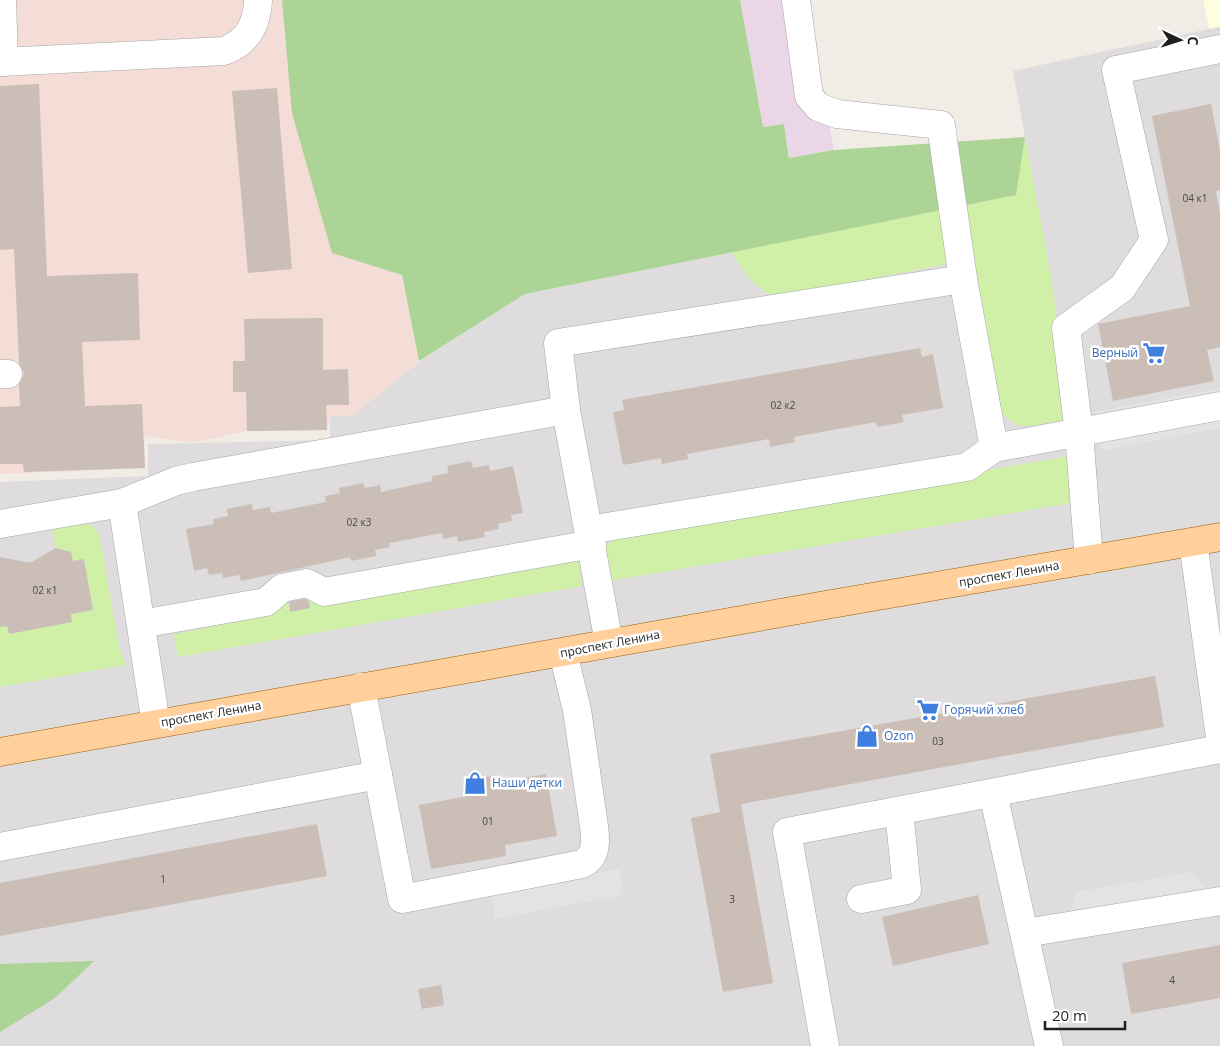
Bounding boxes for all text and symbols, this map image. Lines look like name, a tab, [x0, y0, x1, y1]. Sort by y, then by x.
north arrow	[1155, 15, 1205, 65]
text: С	[1184, 36, 1203, 46]
house number: 04 к1	[1183, 191, 1207, 205]
supermarket icon: Верный	[1141, 340, 1167, 366]
place label: Верный	[1092, 344, 1138, 361]
house number: 02 к2	[771, 398, 796, 412]
house number: 02 к3	[347, 515, 372, 529]
street label: проспект Ленина	[957, 556, 1060, 591]
house number: 02 к1	[33, 583, 57, 597]
street label: проспект Ленина	[558, 625, 661, 662]
street label: проспект Ленина	[159, 696, 262, 731]
supermarket icon: Горячий хлеб	[915, 697, 941, 723]
place label: Горячий хлеб	[944, 701, 1024, 718]
shop icon: Ozon	[854, 723, 880, 749]
place label: Ozon	[884, 727, 914, 744]
house number: 03	[932, 734, 944, 748]
shop icon: Наши детки	[462, 770, 488, 796]
place label: Наши детки	[492, 774, 562, 791]
house number: 01	[482, 814, 494, 828]
house number: 1	[160, 872, 166, 886]
house number: 3	[729, 892, 735, 906]
house number: 4	[1169, 973, 1175, 987]
scale bar	[1045, 998, 1125, 1030]
text: 20 m	[1052, 1005, 1087, 1025]

